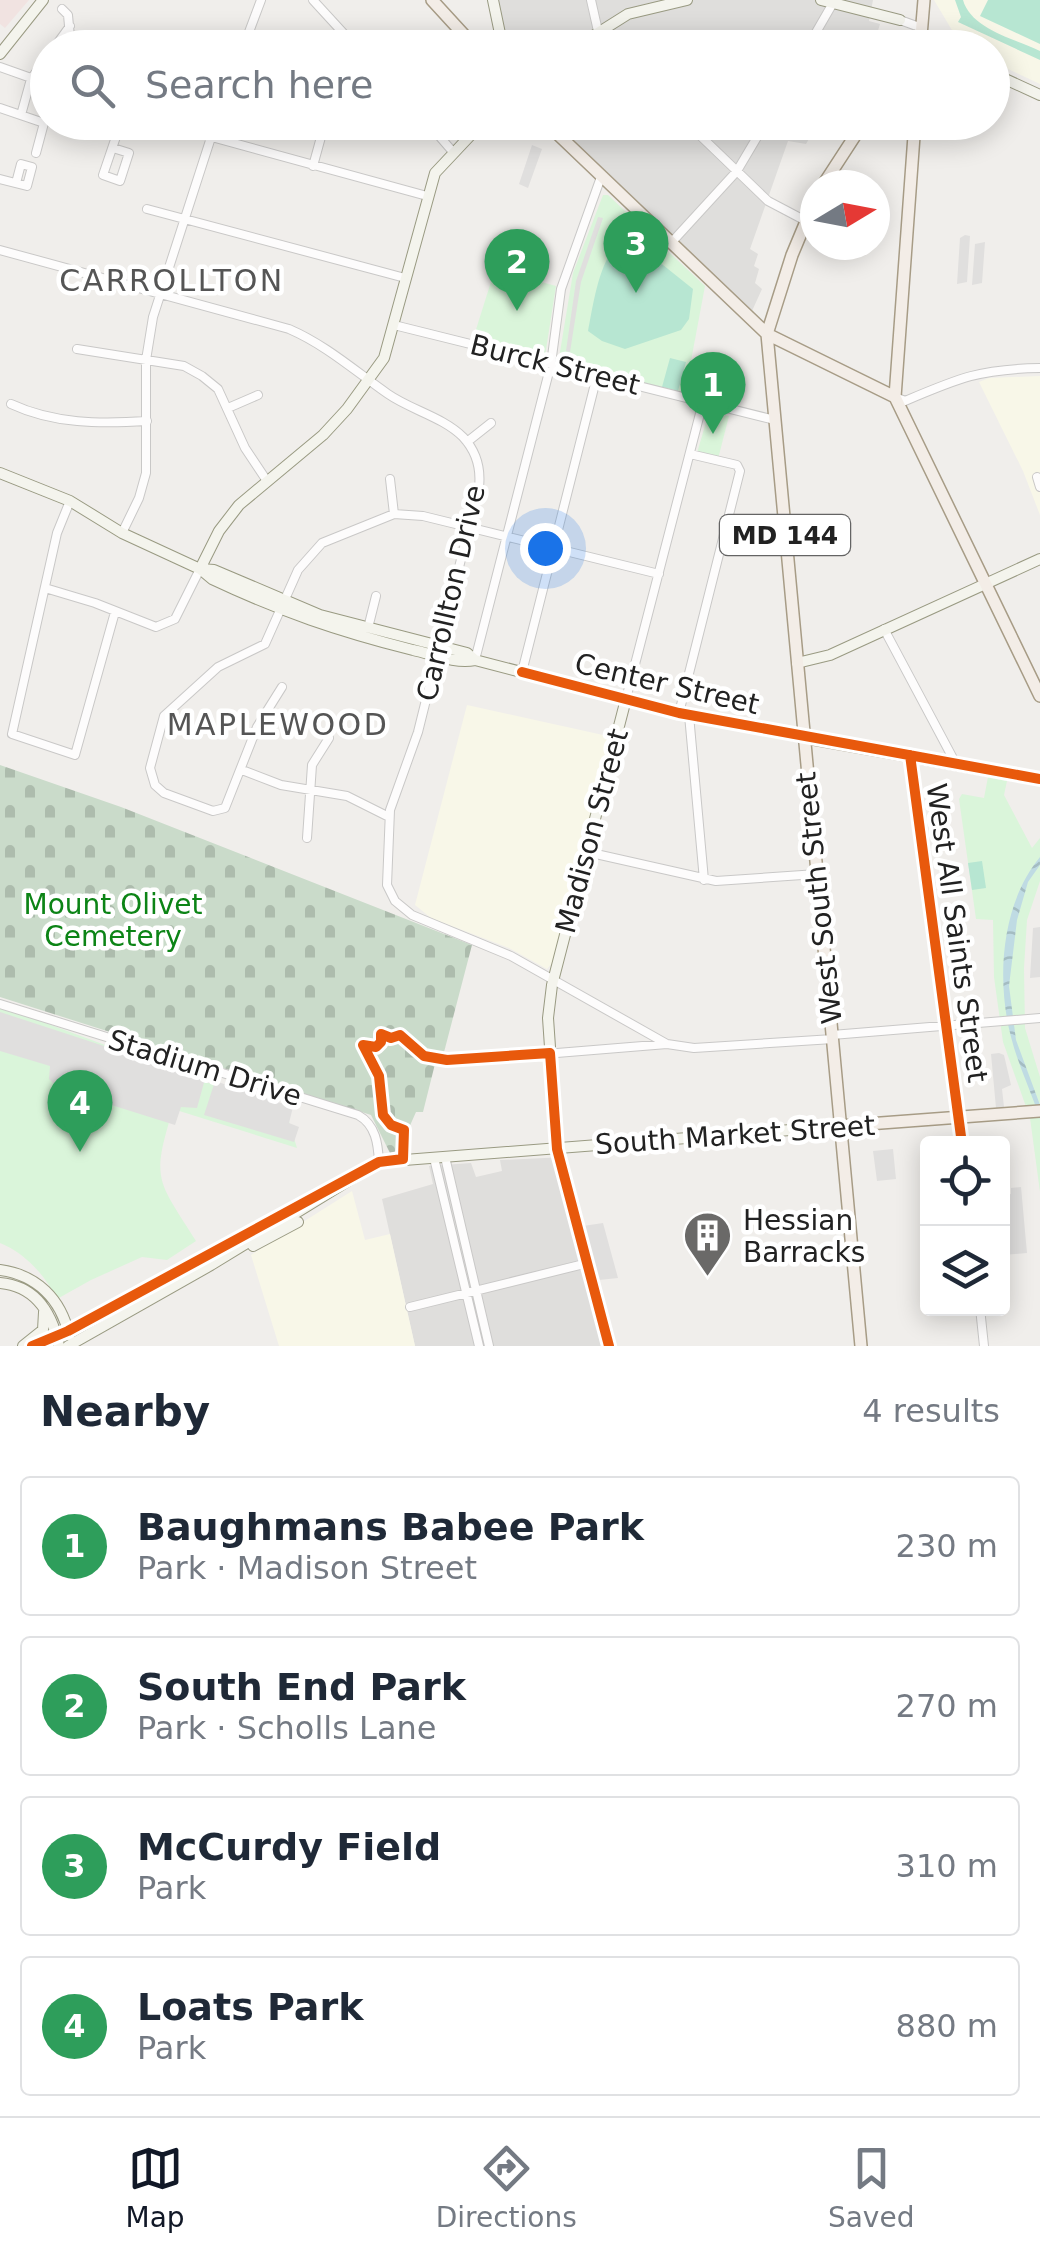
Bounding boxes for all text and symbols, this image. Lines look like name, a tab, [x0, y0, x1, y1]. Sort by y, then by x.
search box	[30, 30, 1010, 140]
icon: search	[65, 58, 120, 113]
text: Search here	[145, 63, 373, 107]
north arrow	[800, 170, 890, 260]
pin: 3	[604, 210, 668, 293]
pin: 2	[484, 228, 550, 311]
district label: CARROLLTON	[59, 263, 285, 298]
street label: Burck Street	[467, 328, 643, 402]
pin: 1	[680, 352, 746, 434]
street label: Carrollton Drive	[410, 482, 492, 704]
road number: MD 144	[720, 515, 850, 555]
your location	[520, 523, 571, 574]
street label: Center Street	[572, 647, 762, 721]
district label: MAPLEWOOD	[167, 707, 389, 742]
street label: Madison Street	[549, 725, 635, 937]
street label: West South Street	[789, 770, 849, 1026]
street label: West All Saints Street	[920, 781, 994, 1085]
park label: Mount Olivet Cemetery	[23, 888, 203, 953]
street label: Stadium Drive	[105, 1023, 305, 1113]
pin: 4	[48, 1070, 112, 1152]
street label: South Market Street	[594, 1109, 876, 1161]
map controls	[920, 1136, 1010, 1316]
button: locate	[920, 1136, 1010, 1226]
place label: Hessian Barracks	[743, 1204, 865, 1269]
building icon: Hessian Barracks	[682, 1210, 734, 1278]
button: layers	[920, 1226, 1010, 1316]
text: Nearby	[40, 1387, 210, 1436]
text: 4 results	[862, 1392, 1000, 1430]
text: Baughmans Babee Park	[137, 1505, 644, 1549]
text: 1	[63, 1527, 86, 1565]
text: 230 m	[896, 1527, 998, 1565]
text: Park · Madison Street	[137, 1549, 477, 1587]
text: South End Park	[137, 1665, 466, 1709]
text: 2	[63, 1687, 86, 1725]
text: 270 m	[896, 1687, 998, 1725]
text: Park · Scholls Lane	[137, 1709, 436, 1747]
text: McCurdy Field	[137, 1825, 441, 1869]
text: 3	[63, 1847, 86, 1885]
text: 310 m	[896, 1847, 998, 1885]
text: Park	[137, 1869, 206, 1907]
text: Loats Park	[137, 1985, 363, 2029]
text: 4	[63, 2007, 86, 2045]
text: 880 m	[896, 2007, 998, 2045]
text: Park	[137, 2029, 206, 2067]
tab: Map	[126, 2141, 185, 2234]
tab: Directions	[436, 2141, 577, 2234]
tab: Saved	[828, 2141, 914, 2234]

